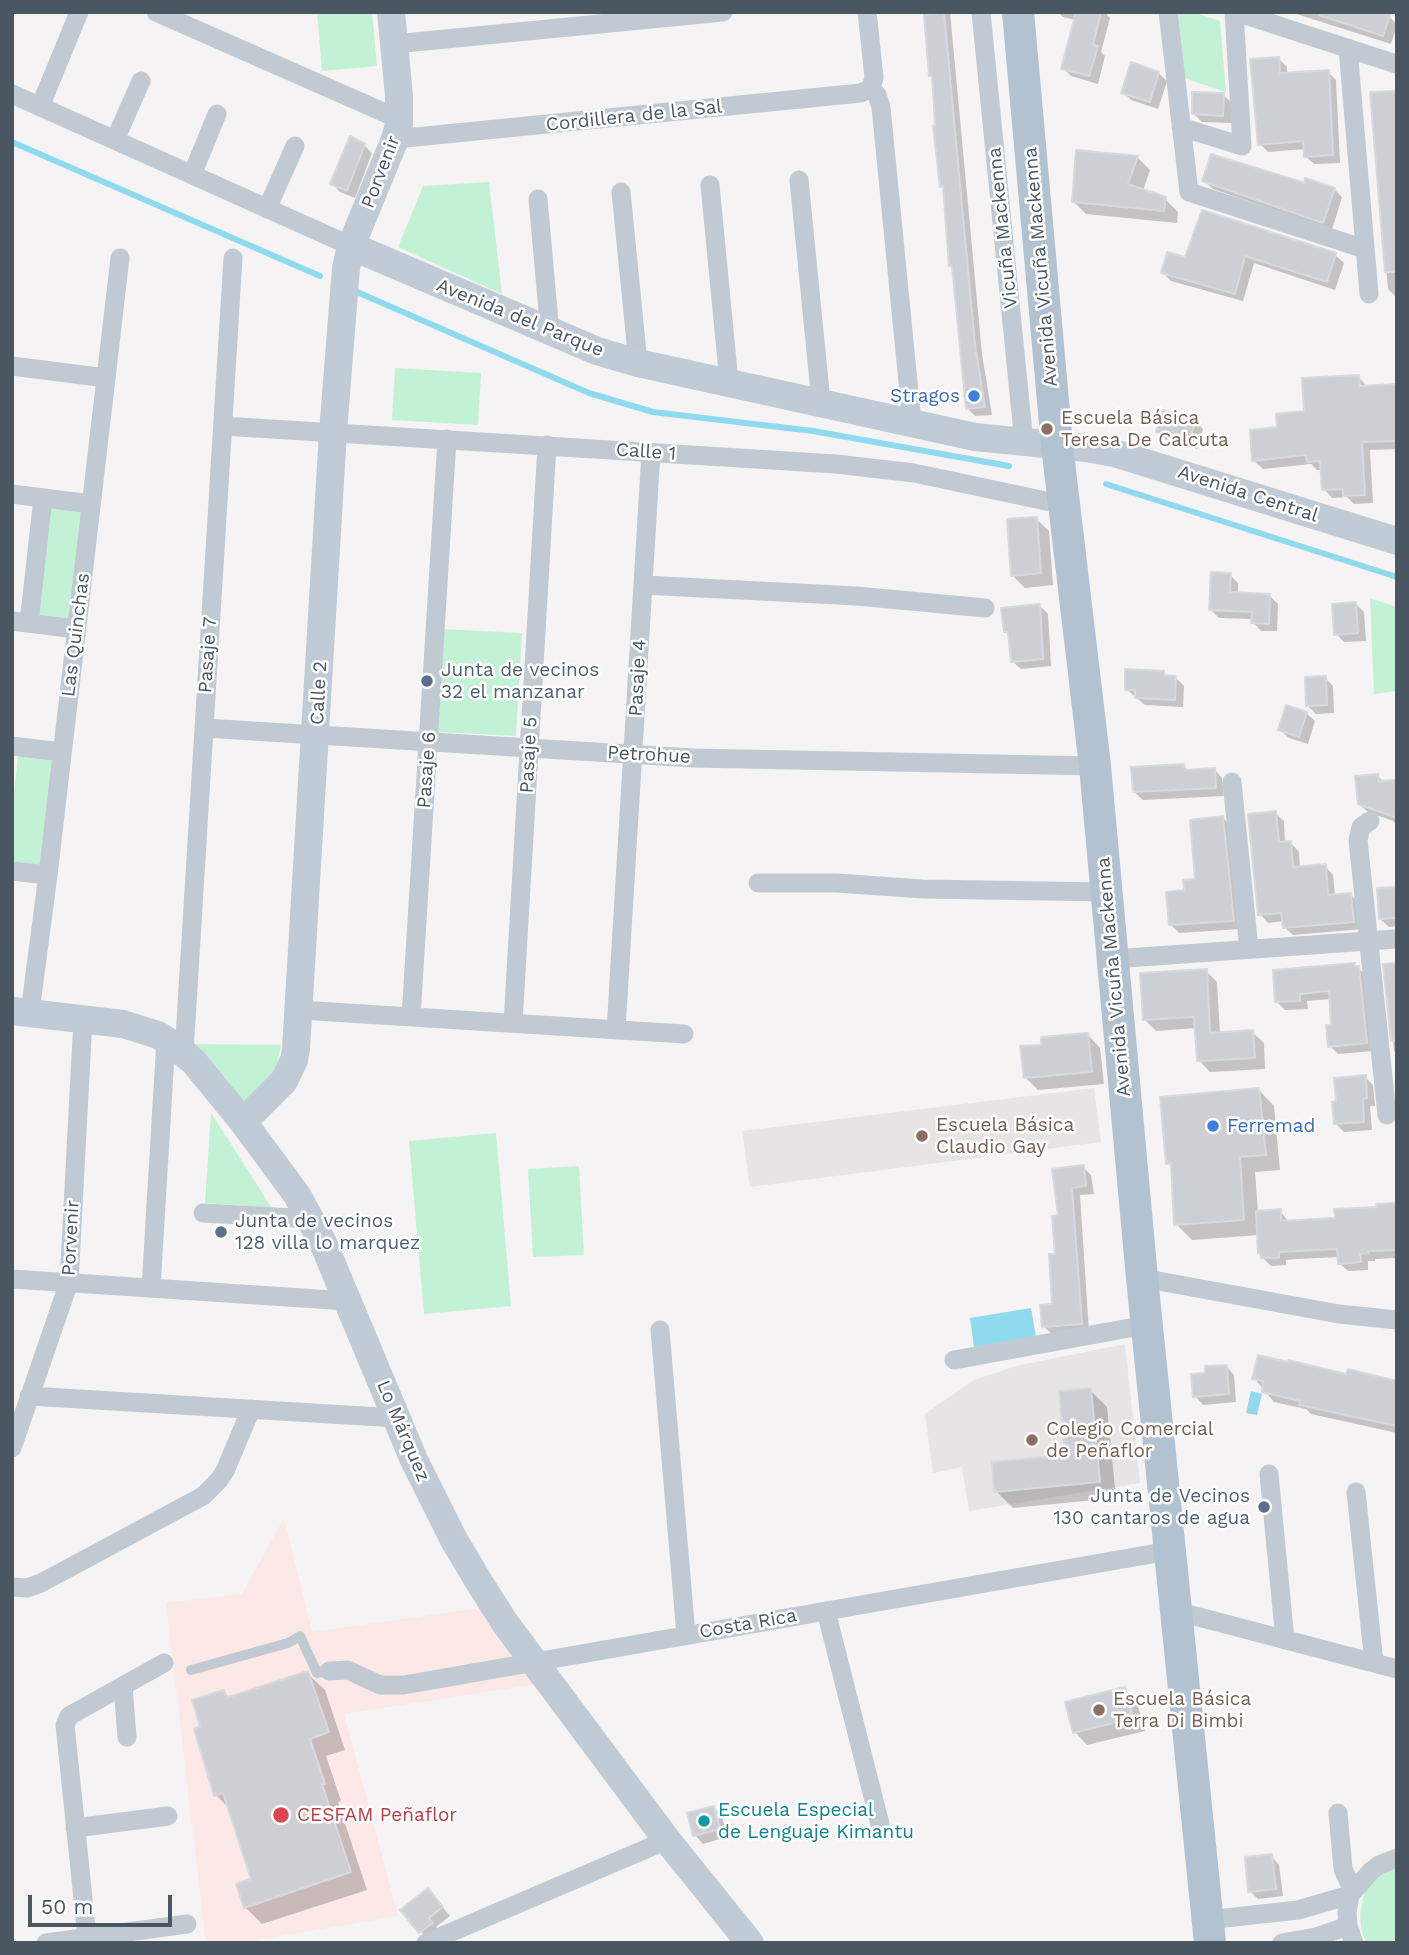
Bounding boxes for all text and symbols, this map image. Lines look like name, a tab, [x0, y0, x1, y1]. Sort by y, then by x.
street label: Cordillera de la Sal	[545, 95, 723, 137]
street label: Porvenir	[357, 132, 405, 212]
street label: Vicuña Mackenna	[983, 146, 1023, 310]
street label: Avenida Vicuña Mackenna	[1019, 146, 1063, 388]
street label: Avenida del Parque	[433, 274, 607, 362]
place label: Stragos	[890, 385, 960, 407]
marker: Stragos	[966, 388, 982, 404]
place label: Escuela Básica Teresa De Calcuta	[1061, 407, 1229, 451]
marker: Escuela Básica Teresa De Calcuta	[1039, 421, 1055, 437]
street label: Calle 1	[615, 439, 677, 465]
street label: Avenida Central	[1175, 461, 1321, 527]
street label: Las Quinchas	[57, 572, 95, 698]
street label: Pasaje 7	[194, 616, 222, 694]
street label: Pasaje 4	[625, 639, 651, 717]
place label: Junta de vecinos 32 el manzanar	[441, 659, 599, 703]
street label: Calle 2	[306, 660, 332, 726]
marker: Junta de vecinos 32 el manzanar	[419, 673, 435, 689]
street label: Pasaje 5	[516, 716, 542, 794]
street label: Pasaje 6	[413, 731, 441, 809]
street label: Petrohue	[607, 741, 691, 769]
street label: Avenida Vicuña Mackenna	[1092, 856, 1136, 1098]
place label: Escuela Básica Claudio Gay	[936, 1114, 1074, 1158]
place label: Ferremad	[1227, 1115, 1315, 1137]
marker: Ferremad	[1205, 1118, 1221, 1134]
marker: Escuela Básica Claudio Gay	[914, 1128, 930, 1144]
street label: Porvenir	[58, 1199, 84, 1277]
place label: Junta de vecinos 128 villa lo marquez	[235, 1210, 420, 1254]
marker: Junta de vecinos 128 villa lo marquez	[213, 1224, 229, 1240]
street label: Lo Márquez	[371, 1377, 435, 1485]
place label: Colegio Comercial de Peñaflor	[1046, 1418, 1213, 1462]
marker: Colegio Comercial de Peñaflor	[1024, 1432, 1040, 1448]
place label: Junta de Vecinos 130 cantaros de agua	[1053, 1485, 1250, 1529]
marker: Junta de Vecinos 130 cantaros de agua	[1256, 1499, 1272, 1515]
street label: Costa Rica	[697, 1604, 799, 1644]
place label: Escuela Básica Terra Di Bimbi	[1113, 1688, 1251, 1732]
marker: Escuela Básica Terra Di Bimbi	[1091, 1702, 1107, 1718]
place label: Escuela Especial de Lenguaje Kimantu	[718, 1799, 914, 1843]
place label: CESFAM Peñaflor	[297, 1804, 457, 1826]
marker: CESFAM Peñaflor	[271, 1805, 291, 1825]
marker: Escuela Especial de Lenguaje Kimantu	[696, 1813, 712, 1829]
scale bar	[32, 1882, 175, 1926]
text: 50 m	[41, 1894, 93, 1919]

